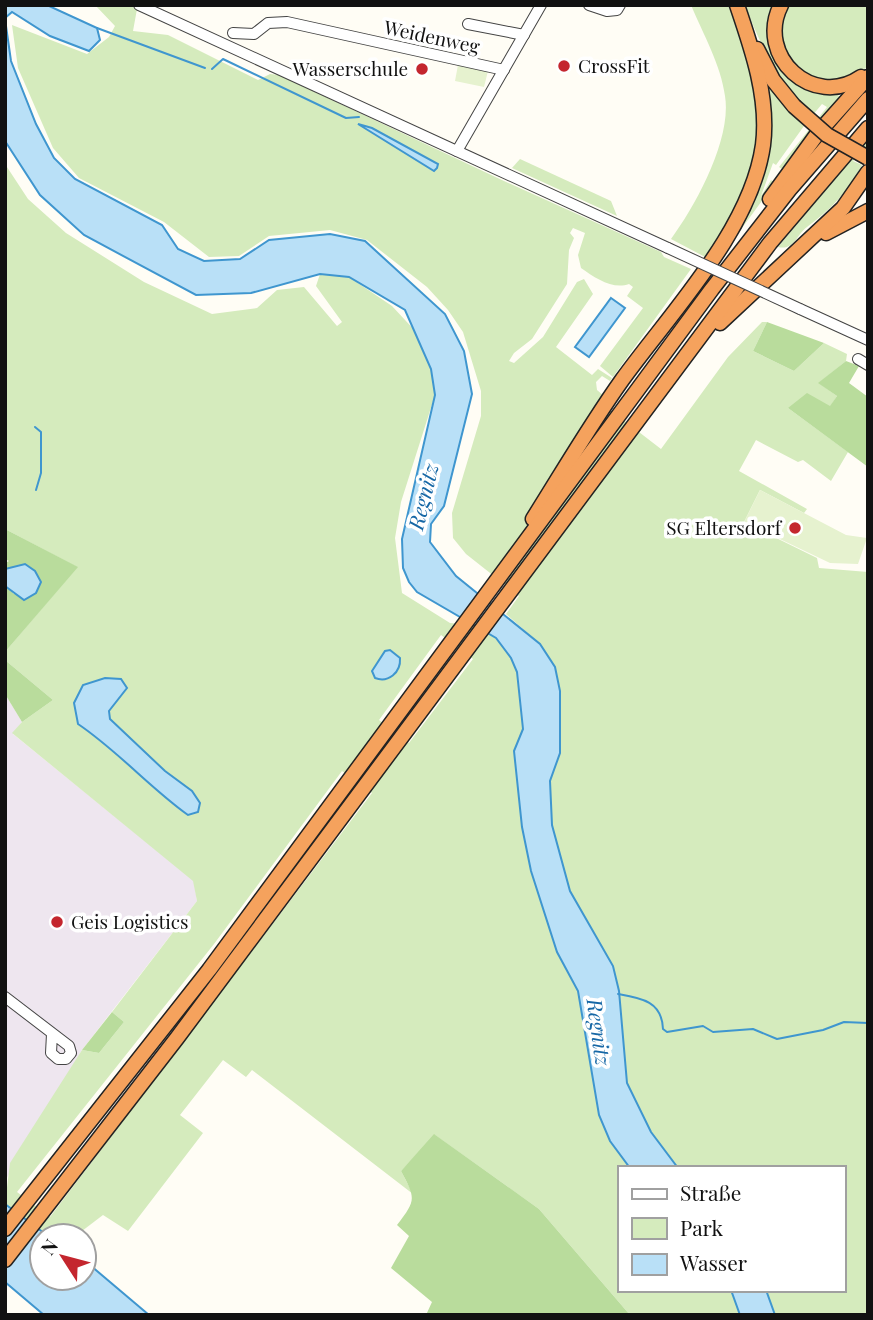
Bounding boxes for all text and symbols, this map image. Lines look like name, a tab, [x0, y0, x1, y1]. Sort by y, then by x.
street label: Weidenweg	[381, 13, 482, 59]
place label: CrossFit	[578, 52, 650, 78]
place label: Wasserschule	[291, 55, 408, 81]
marker: CrossFit	[556, 58, 572, 74]
marker: Wasserschule	[414, 61, 430, 77]
water label: Regnitz	[400, 460, 444, 534]
place label: SG Eltersdorf	[666, 514, 783, 540]
marker: SG Eltersdorf	[787, 520, 803, 536]
place label: Geis Logistics	[71, 908, 188, 934]
marker: Geis Logistics	[49, 914, 65, 930]
water label: Regnitz	[581, 995, 619, 1068]
legend	[618, 1166, 845, 1292]
text: Straße	[680, 1178, 741, 1206]
text: Park	[680, 1213, 724, 1241]
north arrow	[28, 1222, 98, 1292]
text: N	[34, 1233, 63, 1260]
text: Wasser	[679, 1248, 748, 1276]

